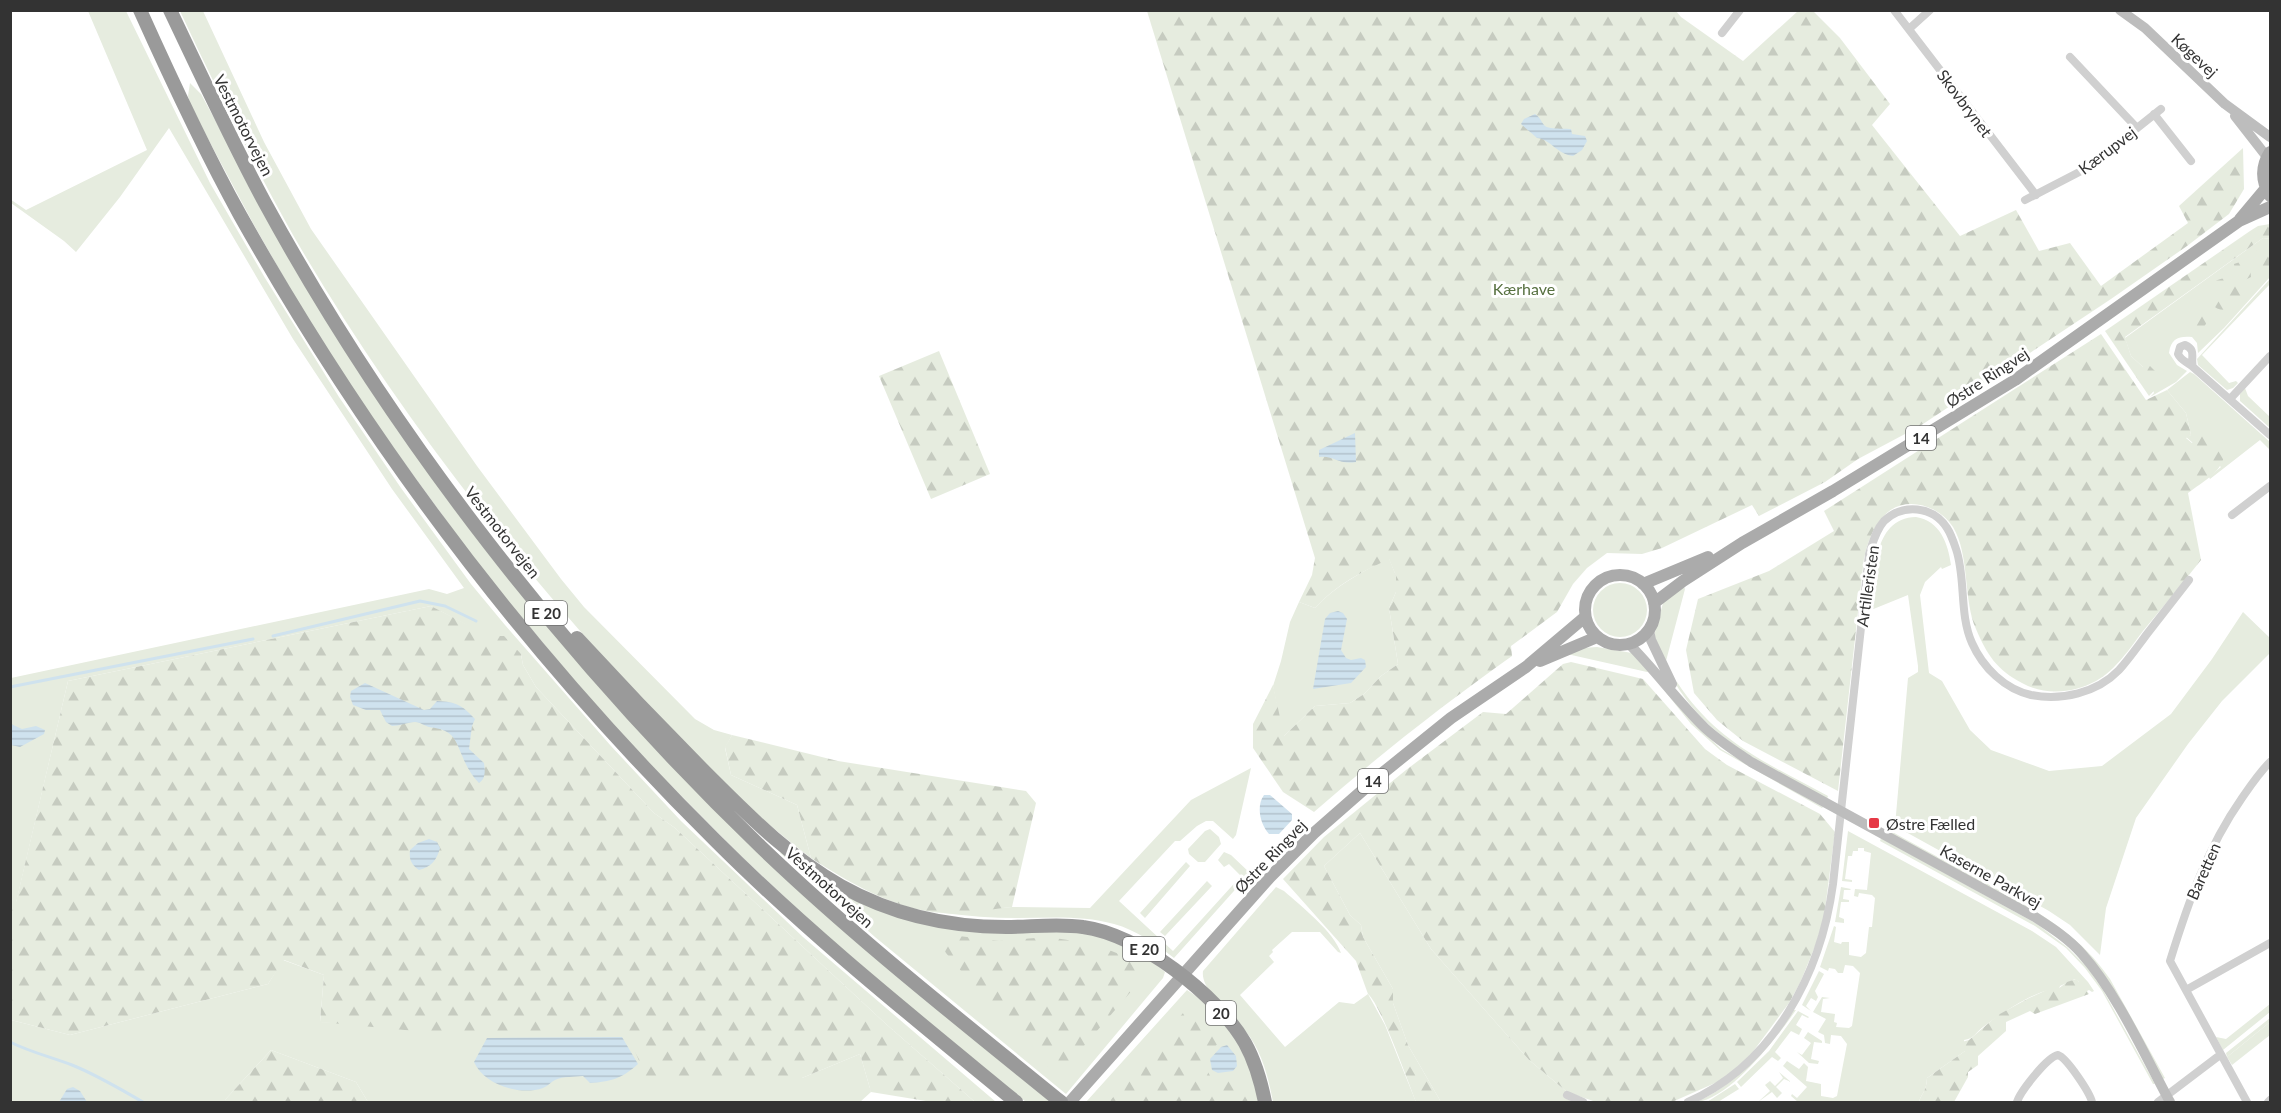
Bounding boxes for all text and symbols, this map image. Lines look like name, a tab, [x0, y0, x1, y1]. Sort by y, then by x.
street label: Køgevej	[2168, 29, 2222, 81]
street label: Skovbrynet	[1934, 66, 1997, 141]
street label: Vestmotorvejen	[210, 71, 278, 179]
street label: Kærupvej	[2074, 122, 2140, 178]
park label: Kærhave	[1493, 279, 1555, 298]
street label: Østre Ringvej	[1942, 343, 2032, 411]
road number: 14	[1906, 426, 1936, 450]
street label: Vestmotorvejen	[461, 482, 545, 582]
street label: Artilleristen	[1852, 544, 1882, 628]
road number: E 20	[525, 601, 567, 625]
road number: 14	[1358, 769, 1388, 793]
place label: Østre Fælled	[1886, 814, 1975, 833]
street label: Østre Ringvej	[1230, 815, 1310, 897]
marker: Østre Fælled	[1867, 816, 1881, 830]
street label: Kaserne Parkvej	[1937, 840, 2045, 912]
street label: Baretten	[2182, 840, 2224, 902]
street label: Vestmotorvejen	[782, 843, 878, 931]
road number: E 20	[1123, 937, 1165, 961]
road number: 20	[1206, 1001, 1236, 1025]

